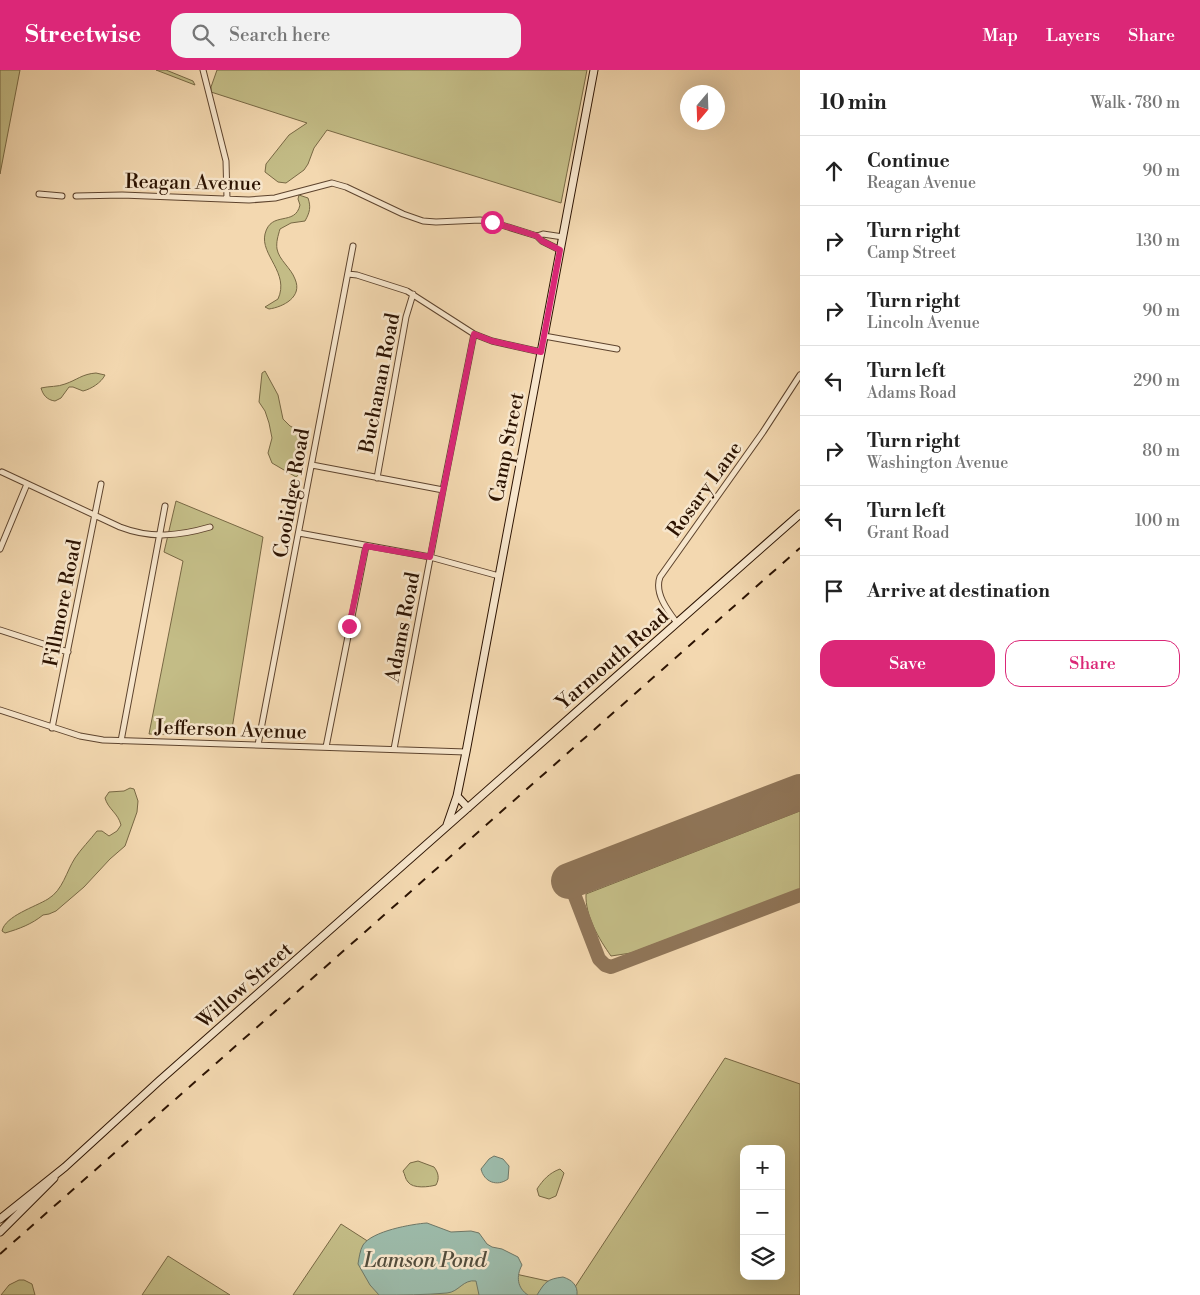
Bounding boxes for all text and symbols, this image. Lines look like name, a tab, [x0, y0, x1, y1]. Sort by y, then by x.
search box	[171, 13, 521, 58]
text: Streetwise	[25, 20, 141, 50]
icon: search	[189, 21, 217, 49]
text: Search here	[229, 23, 330, 47]
text: Map	[983, 24, 1018, 47]
text: Layers	[1046, 24, 1100, 47]
text: Share	[1128, 24, 1175, 47]
north arrow	[680, 85, 725, 130]
text: 10 min	[820, 90, 887, 116]
text: Walk · 780 m	[1091, 93, 1180, 113]
text: Continue	[867, 149, 950, 173]
icon: ahead	[820, 157, 848, 185]
text: 90 m	[1142, 161, 1180, 181]
street label: Reagan Avenue	[125, 170, 261, 197]
text: Reagan Avenue	[867, 173, 976, 193]
route start	[481, 211, 504, 234]
text: Turn right	[867, 219, 960, 243]
icon: right	[820, 227, 848, 255]
text: 130 m	[1136, 231, 1180, 251]
text: Camp Street	[867, 243, 956, 263]
text: Turn right	[867, 289, 960, 313]
icon: right	[820, 297, 848, 325]
text: 90 m	[1142, 301, 1180, 321]
street label: Buchanan Road	[354, 311, 406, 456]
text: Lincoln Avenue	[867, 313, 980, 333]
text: Turn left	[867, 359, 946, 383]
icon: left	[820, 367, 848, 395]
text: 290 m	[1133, 371, 1180, 391]
text: Adams Road	[867, 383, 956, 403]
street label: Camp Street	[485, 390, 530, 504]
street label: Coolidge Road	[269, 426, 316, 560]
text: Turn right	[867, 429, 960, 453]
street label: Rosary Lane	[662, 437, 748, 543]
icon: right	[820, 437, 848, 465]
text: 80 m	[1142, 441, 1180, 461]
text: Washington Avenue	[867, 453, 1008, 473]
text: Turn left	[867, 499, 946, 523]
icon: left	[820, 507, 848, 535]
text: 100 m	[1135, 511, 1180, 531]
text: Grant Road	[867, 523, 949, 543]
street label: Fillmore Road	[39, 537, 88, 669]
street label: Adams Road	[380, 569, 427, 685]
icon: arrive	[820, 577, 848, 605]
text: Arrive at destination	[867, 579, 1050, 603]
street label: Yarmouth Road	[551, 604, 675, 717]
route end	[338, 615, 361, 638]
button: Save	[820, 640, 995, 687]
button: Share	[1005, 640, 1180, 687]
street label: Jefferson Avenue	[154, 715, 307, 746]
street label: Willow Street	[191, 938, 298, 1035]
map controls	[740, 1145, 785, 1280]
button: +	[740, 1145, 785, 1190]
button: −	[740, 1190, 785, 1235]
button: layers	[740, 1235, 785, 1280]
water label: Lamson Pond	[363, 1248, 488, 1274]

